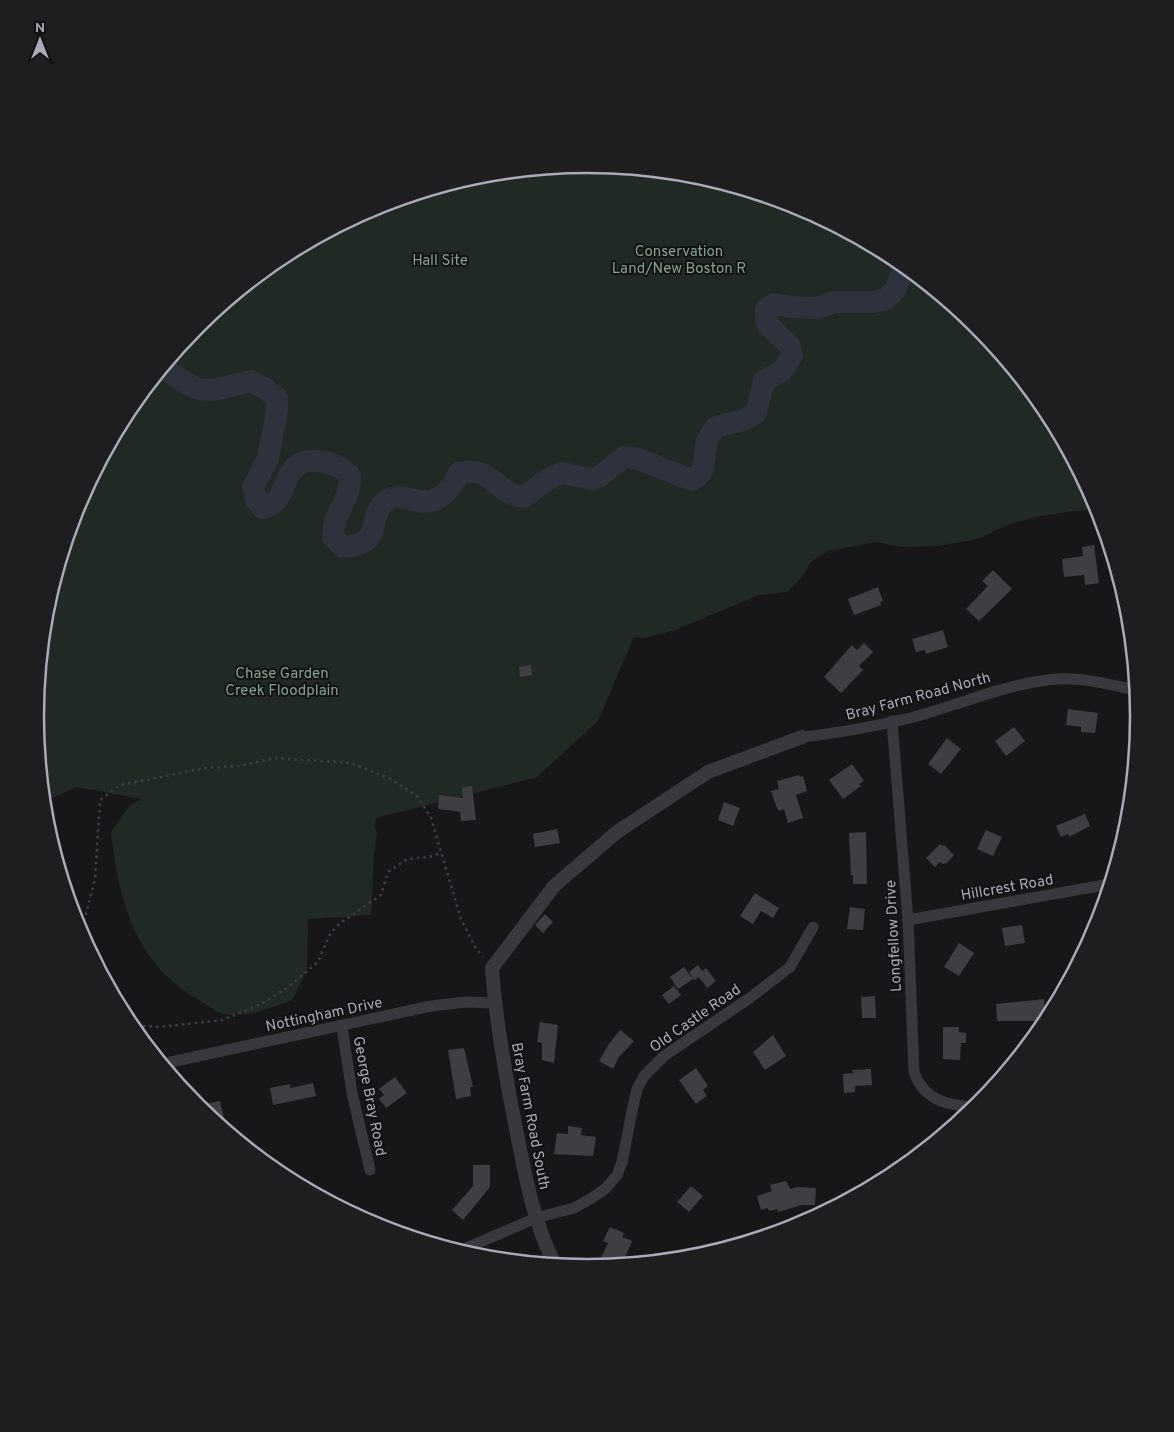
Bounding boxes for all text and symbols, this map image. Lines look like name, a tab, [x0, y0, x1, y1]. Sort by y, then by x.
north arrow	[15, 15, 65, 65]
text: N	[35, 20, 45, 37]
park label: Conservation Land/New Boston R	[612, 243, 746, 279]
park label: Hall Site	[412, 252, 468, 271]
park label: Chase Garden Creek Floodplain	[225, 665, 339, 701]
street label: Bray Farm Road North	[844, 669, 993, 726]
street label: Hillcrest Road	[959, 871, 1055, 906]
street label: Longfellow Drive	[882, 879, 907, 993]
street label: Old Castle Road	[647, 981, 745, 1058]
street label: Nottingham Drive	[264, 994, 384, 1037]
street label: George Bray Road	[348, 1035, 389, 1158]
street label: Bray Farm Road South	[506, 1041, 553, 1192]

